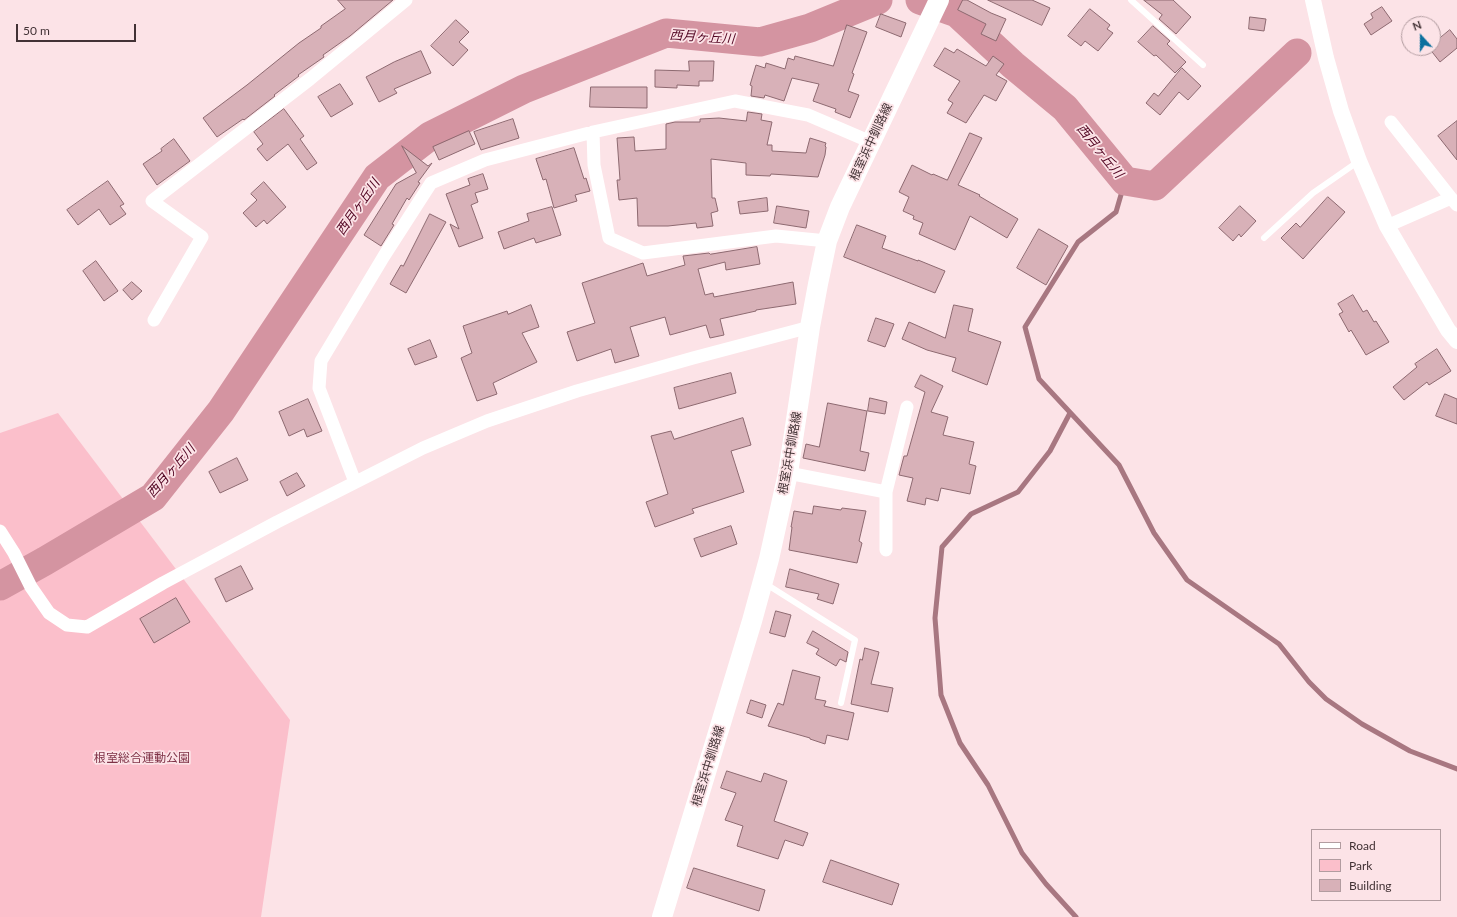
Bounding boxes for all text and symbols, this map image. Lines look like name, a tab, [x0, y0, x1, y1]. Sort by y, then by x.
scale bar	[18, 16, 138, 42]
north arrow	[1401, 16, 1441, 56]
text: N	[1411, 18, 1423, 33]
text: 50 m	[23, 23, 50, 38]
water label: 西月ヶ丘川	[669, 27, 735, 47]
street label: 根室浜中釧路線	[847, 101, 895, 183]
water label: 西月ヶ丘川	[1073, 121, 1127, 181]
water label: 西月ヶ丘川	[333, 176, 383, 238]
street label: 根室浜中釧路線	[776, 410, 804, 496]
water label: 西月ヶ丘川	[144, 441, 198, 501]
street label: 根室浜中釧路線	[689, 724, 727, 808]
park label: 根室総合運動公園	[94, 751, 190, 765]
legend	[1311, 829, 1441, 901]
text: Road	[1349, 838, 1376, 853]
text: Park	[1349, 858, 1372, 873]
text: Building	[1349, 878, 1392, 893]

